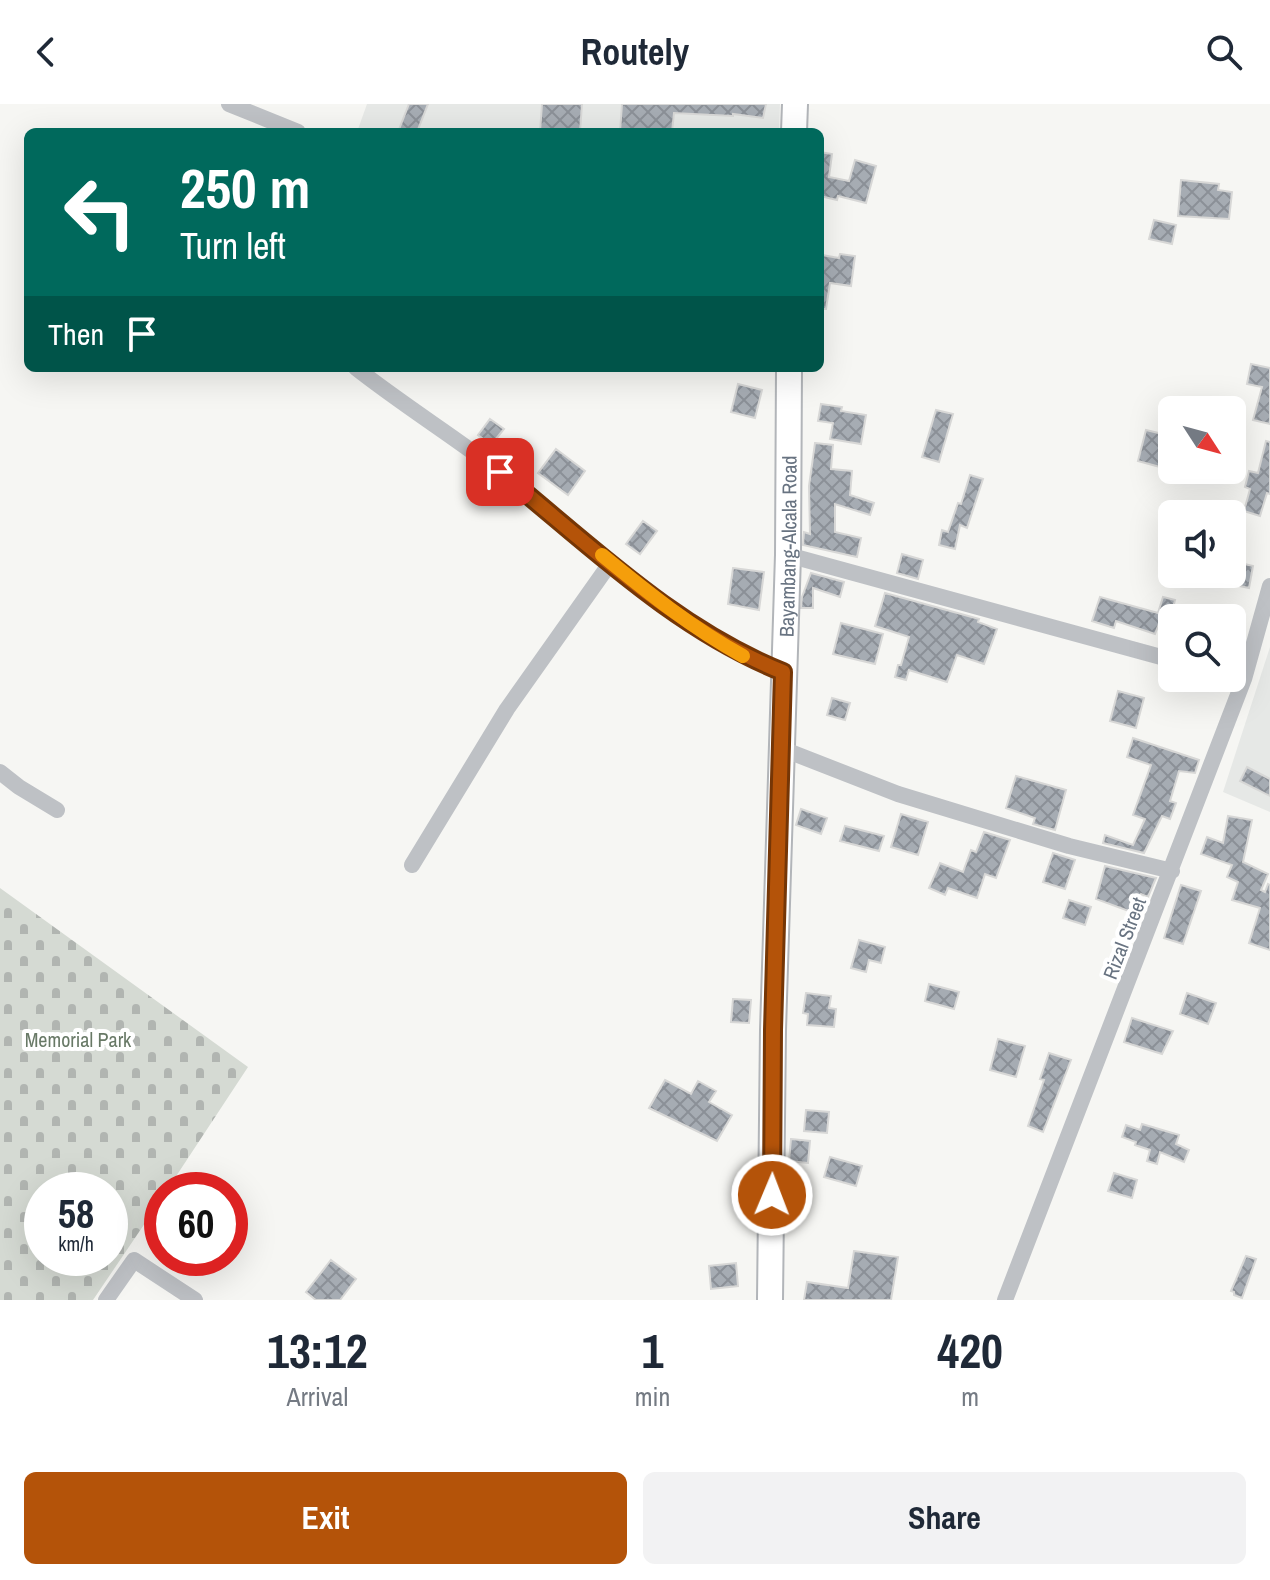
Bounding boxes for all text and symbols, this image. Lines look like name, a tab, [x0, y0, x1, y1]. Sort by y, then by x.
text: Routely	[581, 28, 689, 76]
icon: back	[24, 30, 68, 74]
icon: search	[1202, 30, 1246, 74]
text: 250 m	[180, 150, 310, 225]
icon: left	[48, 160, 152, 264]
text: Turn left	[180, 222, 286, 270]
icon: arrive	[120, 312, 164, 356]
text: Then	[48, 314, 104, 354]
north arrow	[1158, 396, 1246, 484]
map controls	[1158, 396, 1246, 692]
pin	[466, 438, 534, 506]
icon: arrive	[478, 450, 522, 494]
street label: Bayambang-Alcala Road	[772, 455, 802, 637]
button: sound	[1158, 500, 1246, 588]
button: search	[1158, 604, 1246, 692]
street label: Rizal Street	[1096, 893, 1152, 983]
park label: Memorial Park	[25, 1026, 132, 1053]
position arrow	[730, 1153, 814, 1237]
speed limit sign: 60	[144, 1172, 248, 1276]
text: 58	[58, 1187, 94, 1240]
text: km/h	[58, 1230, 94, 1257]
text: 13:12	[267, 1318, 368, 1383]
text: 1	[642, 1318, 663, 1383]
text: 420	[937, 1318, 1003, 1383]
text: Arrival	[287, 1379, 348, 1414]
text: min	[635, 1379, 670, 1414]
text: m	[961, 1379, 979, 1414]
button: Exit	[24, 1472, 627, 1564]
button: Share	[643, 1472, 1246, 1564]

